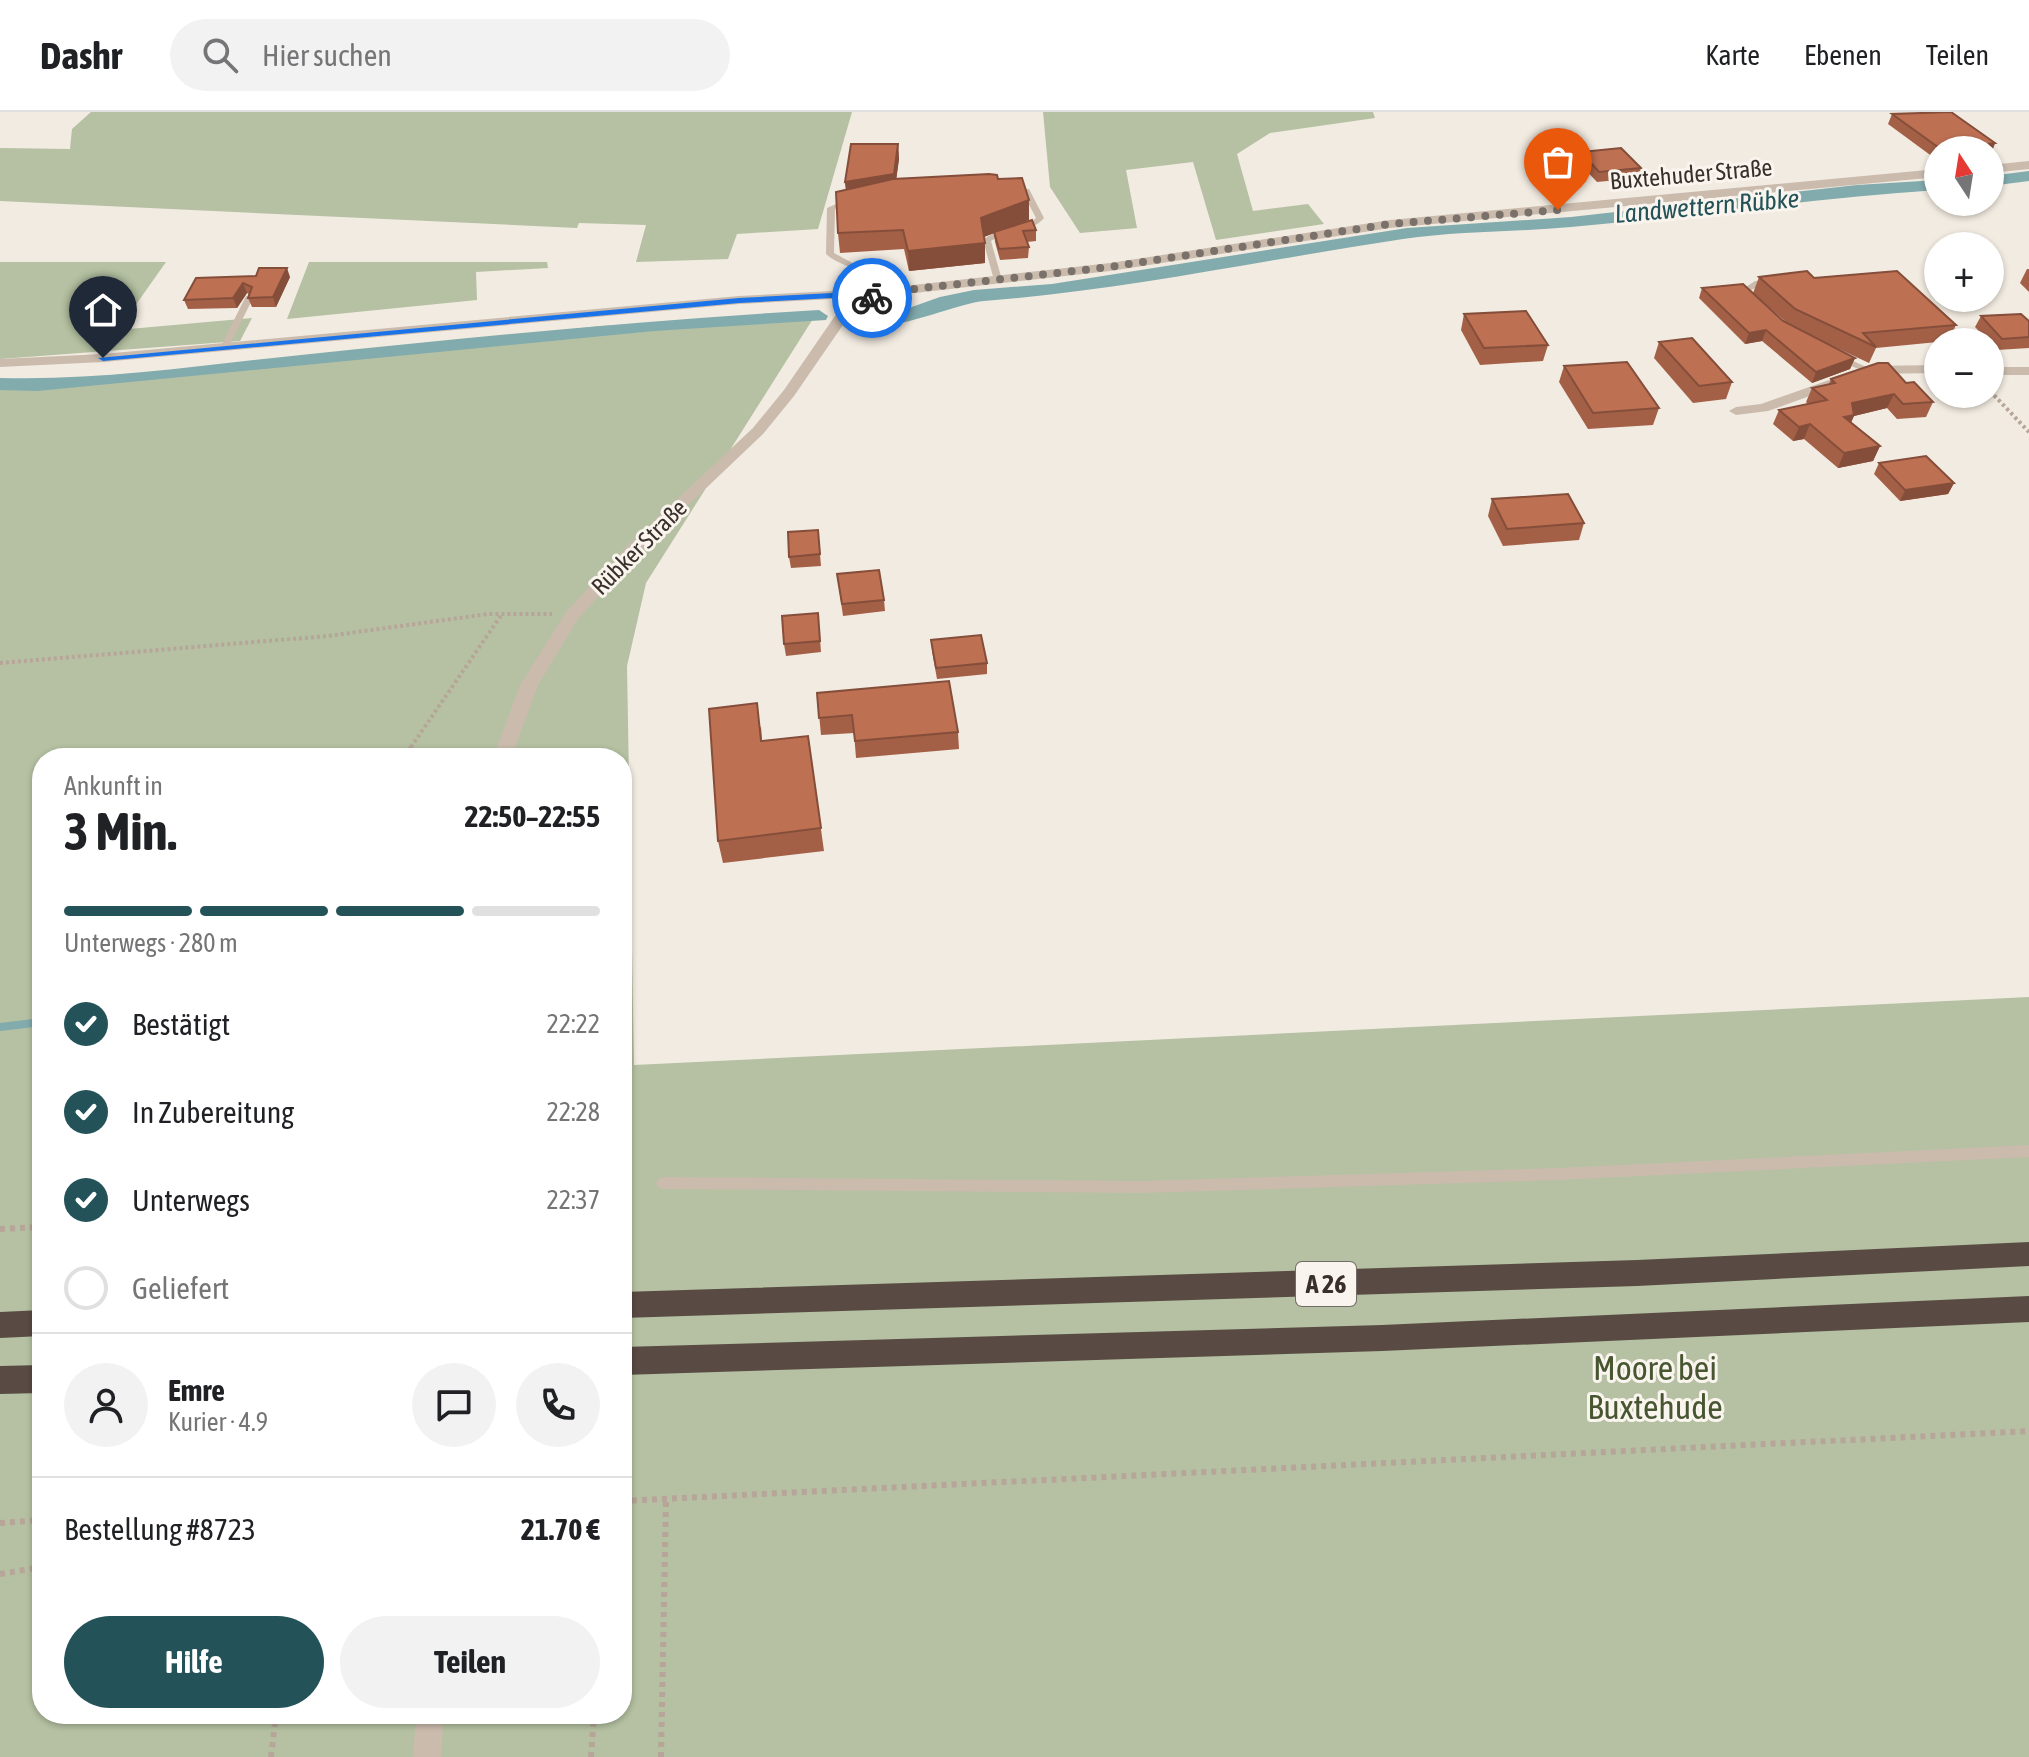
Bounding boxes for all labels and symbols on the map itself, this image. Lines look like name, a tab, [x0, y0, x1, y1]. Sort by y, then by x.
pin	[1524, 128, 1592, 210]
north arrow	[1924, 136, 2004, 216]
street label: Buxtehuder Straße	[1609, 153, 1773, 195]
water label: Landwettern Rübke	[1613, 183, 1801, 229]
courier	[832, 258, 912, 338]
pin	[69, 276, 137, 358]
street label: Rübker Straße	[586, 494, 692, 600]
road number: A 26	[1296, 1262, 1356, 1306]
park label: Moore bei Buxtehude	[1587, 1348, 1723, 1426]

